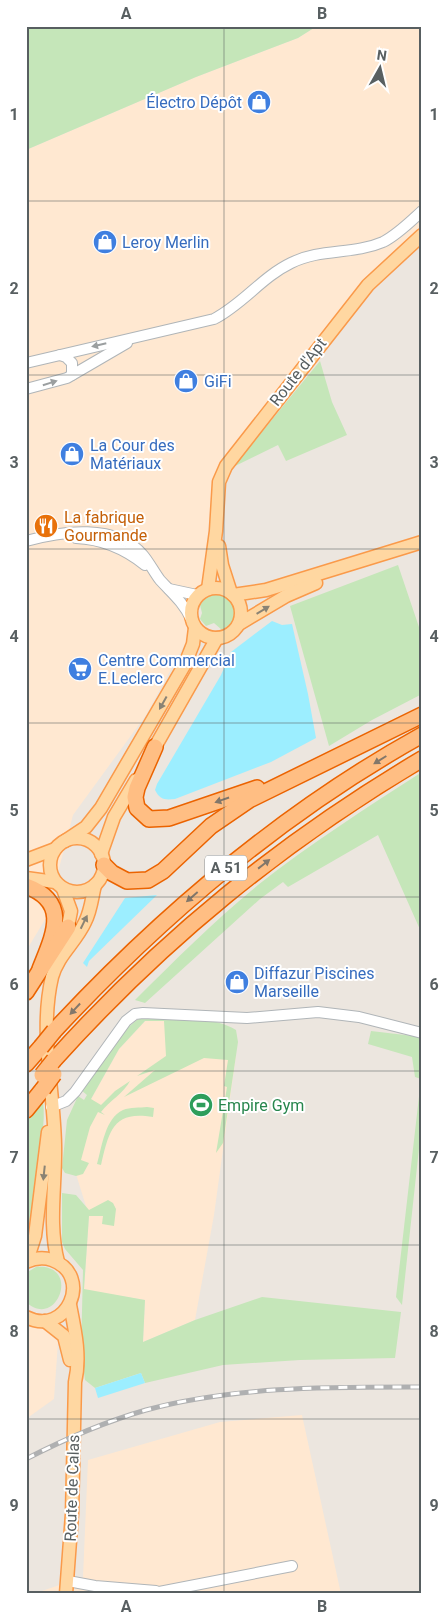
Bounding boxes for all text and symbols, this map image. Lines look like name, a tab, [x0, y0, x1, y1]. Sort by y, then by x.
text: A	[121, 4, 132, 23]
text: B	[317, 4, 327, 23]
north arrow	[356, 42, 406, 92]
text: N	[376, 47, 388, 64]
shop icon: Électro Dépôt	[246, 89, 272, 115]
place label: Électro Dépôt	[146, 93, 242, 112]
text: 1	[9, 105, 19, 124]
text: 1	[429, 105, 439, 124]
shop icon: Leroy Merlin	[92, 229, 118, 255]
place label: Leroy Merlin	[122, 233, 209, 252]
text: 2	[9, 279, 19, 298]
text: 2	[429, 279, 439, 298]
street label: Route d'Apt	[266, 334, 330, 410]
one-way arrow	[91, 341, 106, 349]
shop icon: GiFi	[173, 368, 199, 394]
place label: GiFi	[204, 372, 232, 391]
one-way arrow	[42, 379, 57, 387]
place label: La Cour des Matériaux	[90, 436, 175, 473]
shop icon: La Cour des Matériaux	[59, 441, 85, 467]
text: 3	[9, 453, 19, 472]
text: 3	[429, 453, 439, 472]
place label: La fabrique Gourmande	[64, 508, 147, 545]
restaurant icon: La fabrique Gourmande	[33, 513, 59, 539]
one-way arrow	[256, 606, 269, 615]
text: 4	[9, 627, 19, 646]
text: 4	[429, 627, 439, 646]
place label: Centre Commercial E.Leclerc	[98, 651, 235, 688]
supermarket icon: Centre Commercial E.Leclerc	[67, 656, 93, 682]
one-way arrow	[159, 697, 168, 710]
one-way arrow	[373, 755, 386, 764]
one-way arrow	[214, 797, 229, 804]
text: 5	[9, 801, 19, 820]
text: 5	[429, 801, 439, 820]
road number: A 51	[205, 856, 247, 880]
one-way arrow	[257, 859, 270, 869]
one-way arrow	[186, 891, 199, 902]
one-way arrow	[81, 915, 89, 929]
place label: Diffazur Piscines Marseille	[254, 964, 374, 1001]
shop icon: Diffazur Piscines Marseille	[224, 969, 250, 995]
text: 6	[9, 975, 19, 994]
text: 6	[429, 975, 439, 994]
one-way arrow	[69, 1002, 81, 1014]
sports icon: Empire Gym	[188, 1092, 214, 1118]
place label: Empire Gym	[218, 1096, 304, 1115]
text: 7	[9, 1148, 19, 1167]
text: 7	[429, 1148, 439, 1167]
one-way arrow	[40, 1165, 48, 1181]
text: 8	[9, 1322, 19, 1341]
text: 8	[429, 1322, 439, 1341]
street label: Route de Calas	[61, 1434, 83, 1542]
text: 9	[9, 1496, 19, 1515]
text: 9	[429, 1496, 439, 1515]
text: A	[121, 1597, 132, 1616]
text: B	[317, 1597, 327, 1616]

